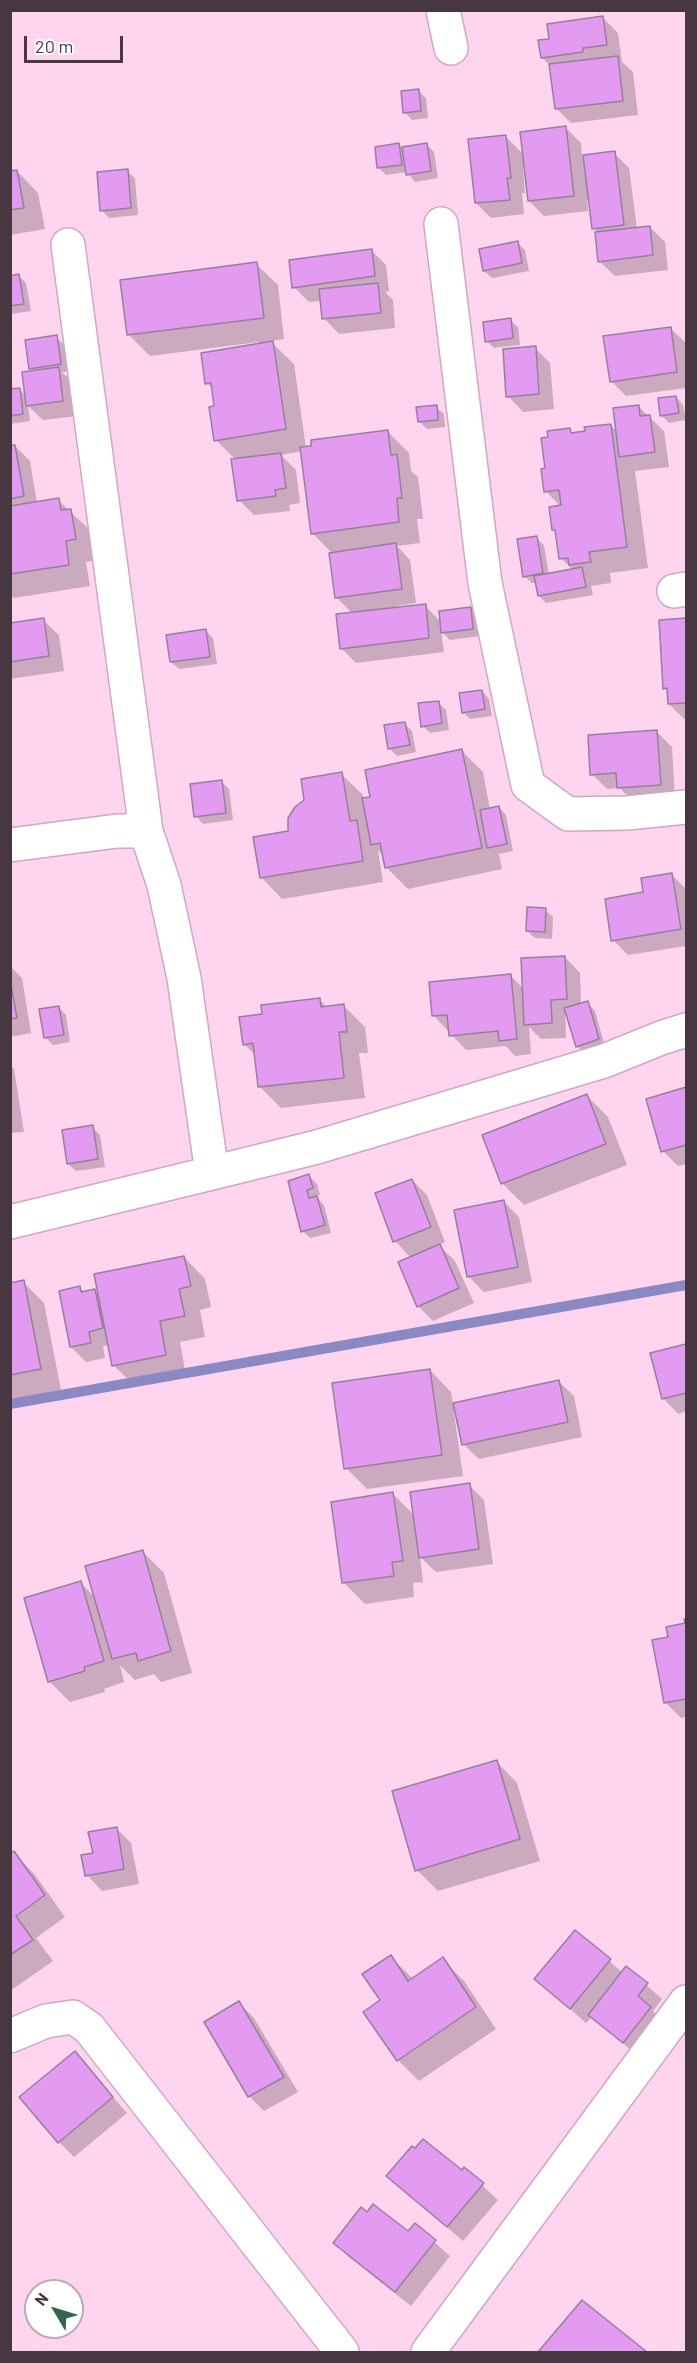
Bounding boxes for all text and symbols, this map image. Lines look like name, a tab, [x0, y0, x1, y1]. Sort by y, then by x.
scale bar	[27, 24, 126, 62]
text: 20 m	[35, 35, 73, 57]
north arrow	[24, 2279, 84, 2339]
text: N	[30, 2289, 52, 2309]

